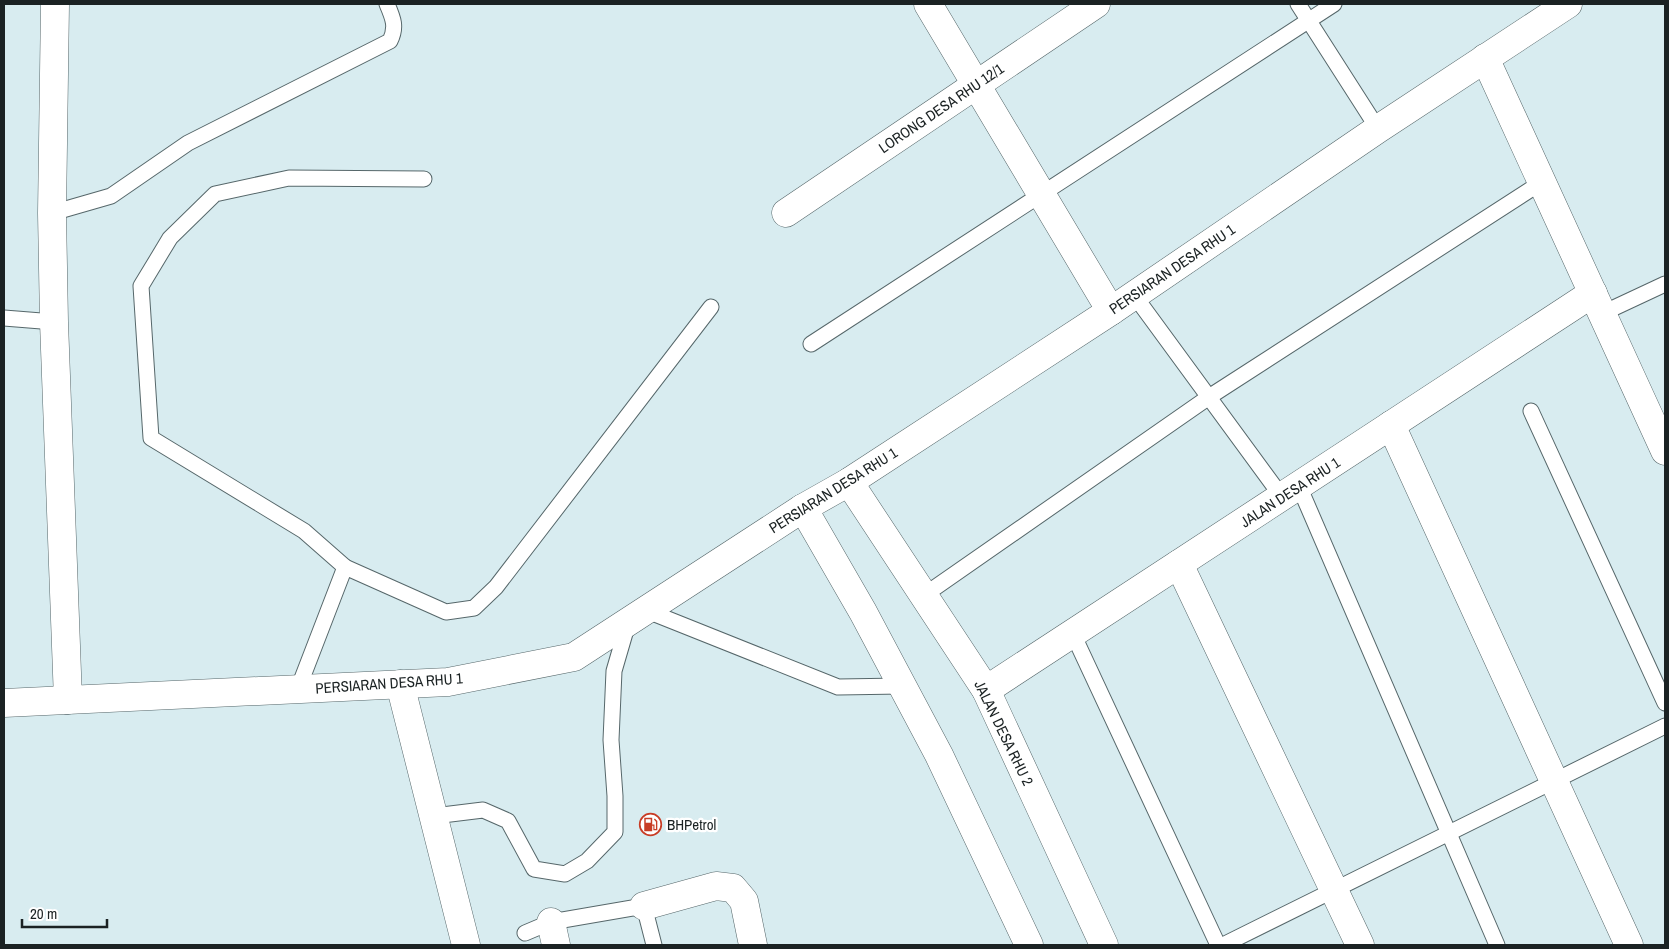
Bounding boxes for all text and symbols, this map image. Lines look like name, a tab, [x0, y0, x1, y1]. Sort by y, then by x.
street label: LORONG DESA RHU 12/1	[874, 58, 1008, 158]
street label: PERSIARAN DESA RHU 1	[1105, 219, 1239, 319]
street label: PERSIARAN DESA RHU 1	[765, 442, 901, 538]
street label: JALAN DESA RHU 1	[1236, 452, 1344, 532]
street label: PERSIARAN DESA RHU 1	[315, 667, 464, 699]
street label: JALAN DESA RHU 2	[969, 677, 1039, 789]
fuel station icon: BHPetrol	[639, 812, 663, 836]
place label: BHPetrol	[667, 814, 716, 835]
scale bar	[22, 896, 108, 928]
text: 20 m	[30, 903, 57, 924]

